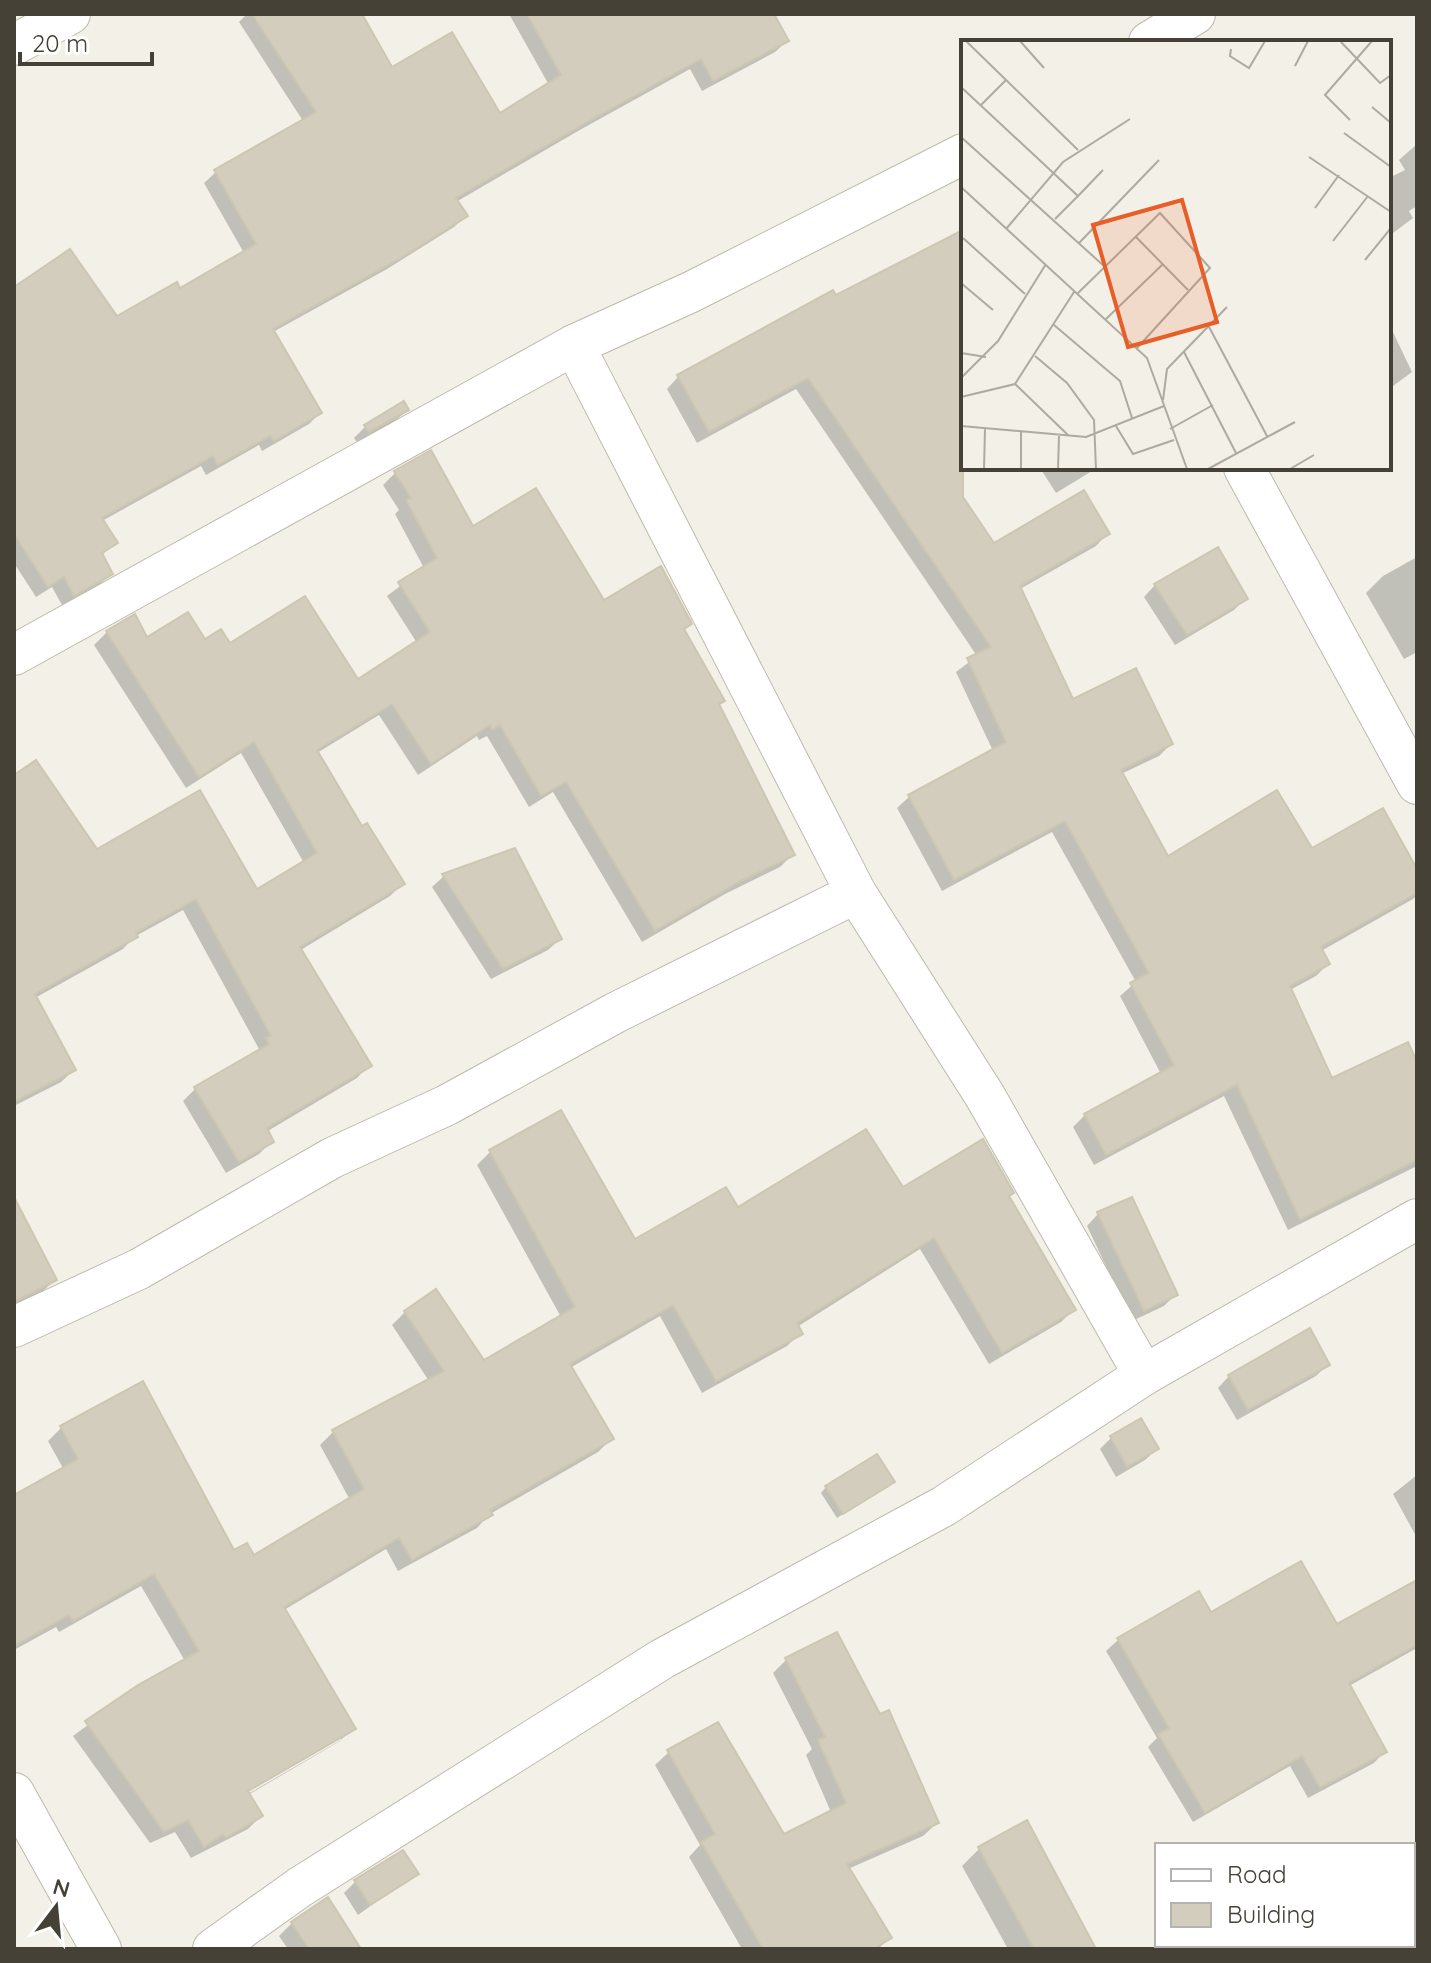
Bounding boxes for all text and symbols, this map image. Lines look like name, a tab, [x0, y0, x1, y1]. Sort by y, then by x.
scale bar	[20, 16, 152, 66]
text: 20 m	[32, 28, 88, 58]
inset map	[961, 40, 1391, 470]
legend	[1155, 1843, 1415, 1947]
text: Road	[1227, 1859, 1287, 1889]
north arrow	[16, 1867, 96, 1947]
text: N	[50, 1872, 73, 1903]
text: Building	[1227, 1899, 1315, 1929]

